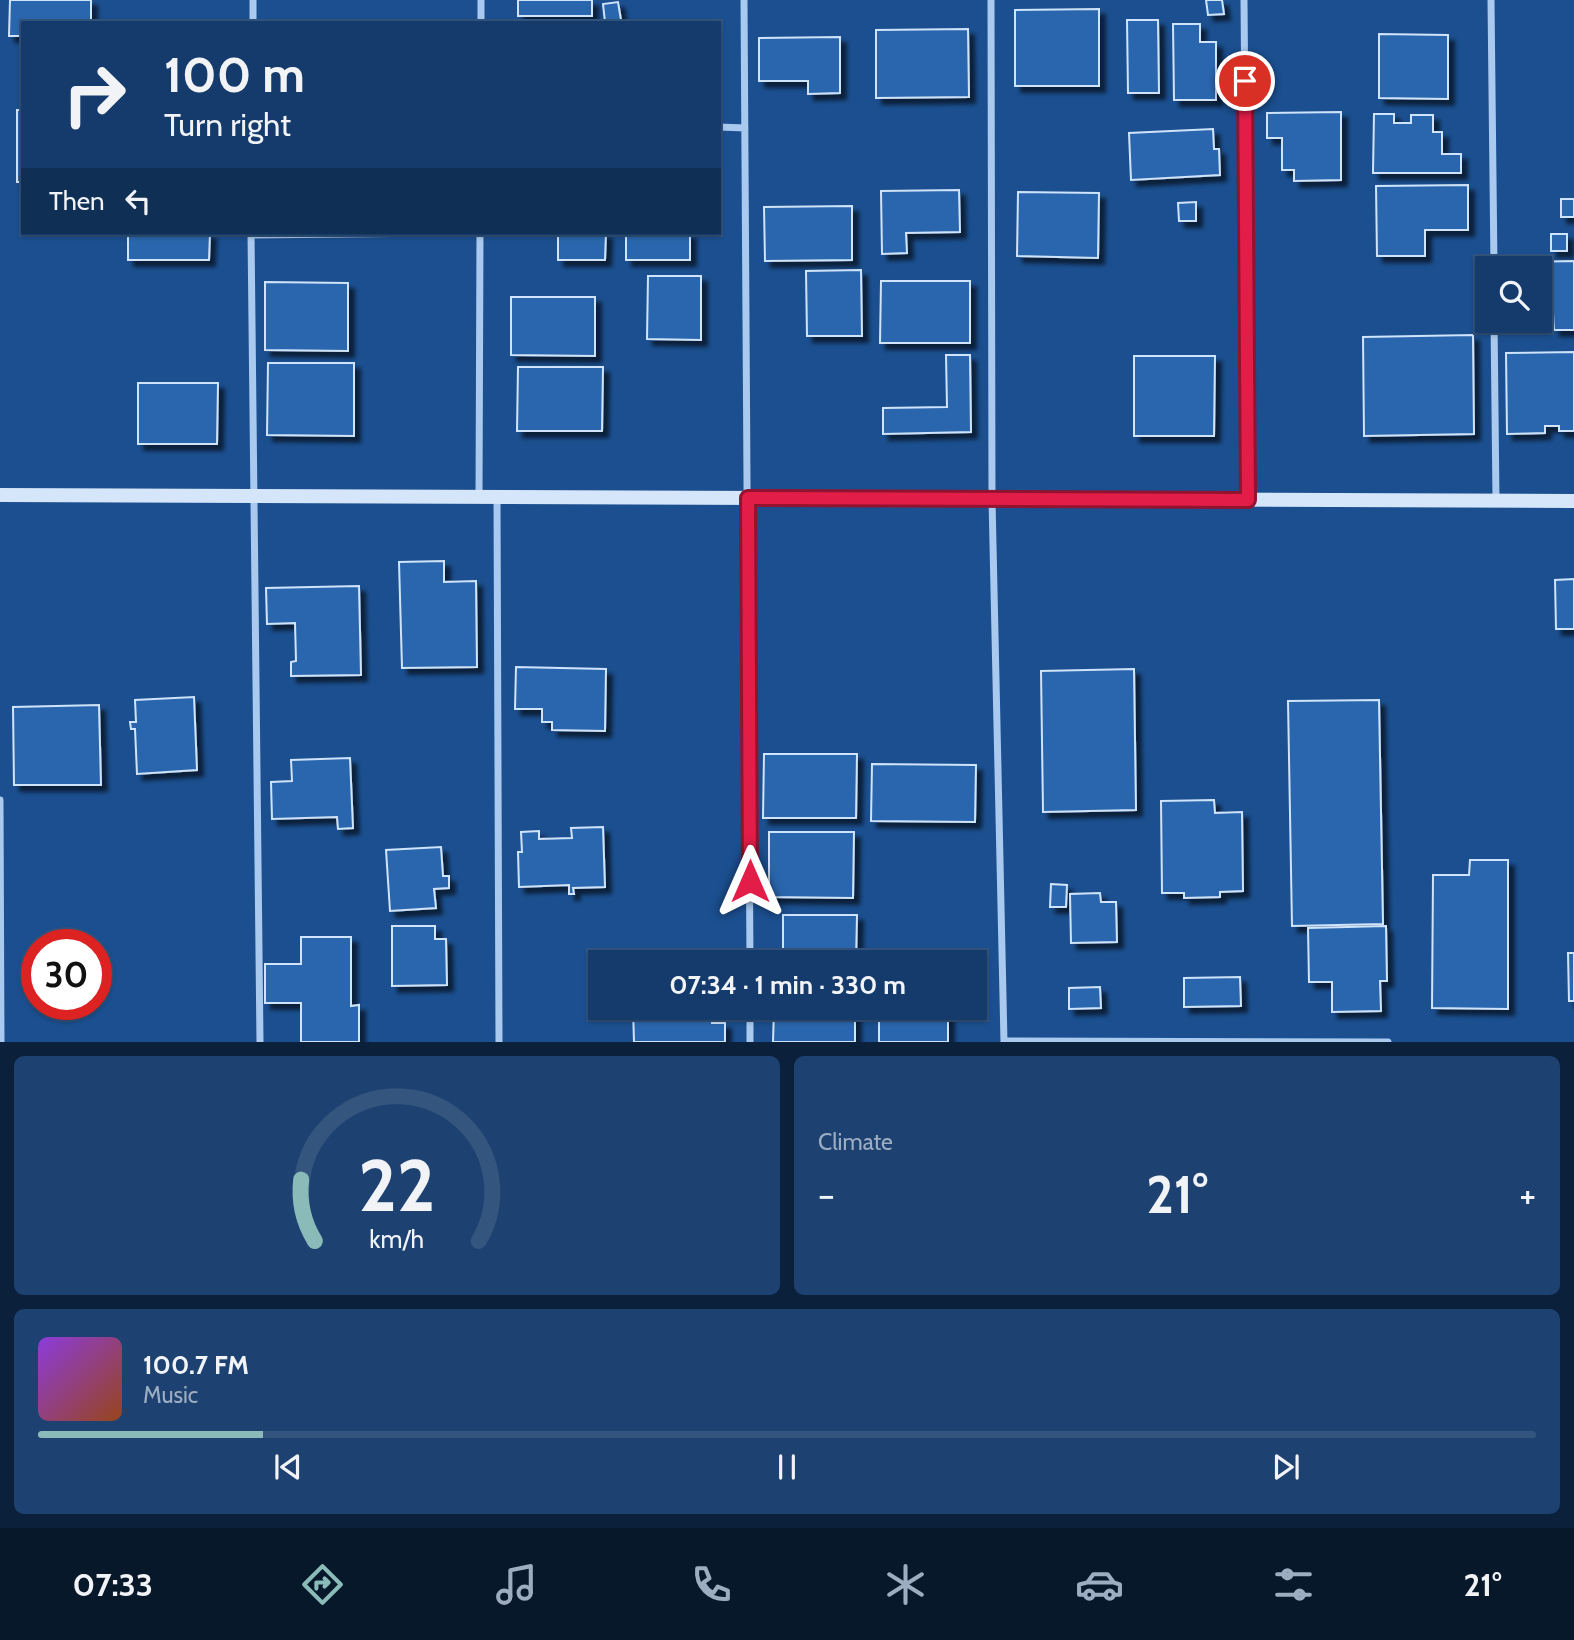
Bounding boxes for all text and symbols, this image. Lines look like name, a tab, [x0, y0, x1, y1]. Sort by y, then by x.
text: 100 m	[164, 45, 305, 104]
icon: right	[49, 49, 140, 140]
pin	[1215, 51, 1275, 111]
icon: arrive	[1226, 62, 1264, 100]
text: Turn right	[164, 105, 291, 144]
icon: left	[119, 182, 157, 220]
text: Then	[49, 185, 105, 217]
map controls	[1475, 256, 1552, 333]
button: search	[1475, 256, 1552, 333]
position arrow	[713, 844, 787, 918]
speed limit sign: 30	[21, 929, 112, 1020]
text: 07:34 · 1 min · 330 m	[669, 969, 906, 1001]
text: Climate	[818, 1128, 893, 1156]
text: 22	[358, 1142, 436, 1230]
text: 21°	[1146, 1163, 1208, 1226]
text: −	[818, 1171, 835, 1218]
text: +	[1519, 1171, 1536, 1218]
text: km/h	[370, 1224, 424, 1254]
text: 100.7 FM	[143, 1349, 249, 1381]
text: Music	[143, 1381, 198, 1409]
icon: previous	[269, 1448, 307, 1486]
icon: pause	[768, 1448, 806, 1486]
icon: next	[1267, 1448, 1305, 1486]
icon: directions	[298, 1560, 347, 1609]
icon: music	[492, 1560, 541, 1609]
icon: phone	[687, 1560, 736, 1609]
icon: climate	[881, 1560, 930, 1609]
icon: car	[1075, 1560, 1124, 1609]
icon: filters	[1269, 1560, 1318, 1609]
text: 07:33	[73, 1565, 153, 1604]
text: 21°	[1463, 1565, 1501, 1604]

